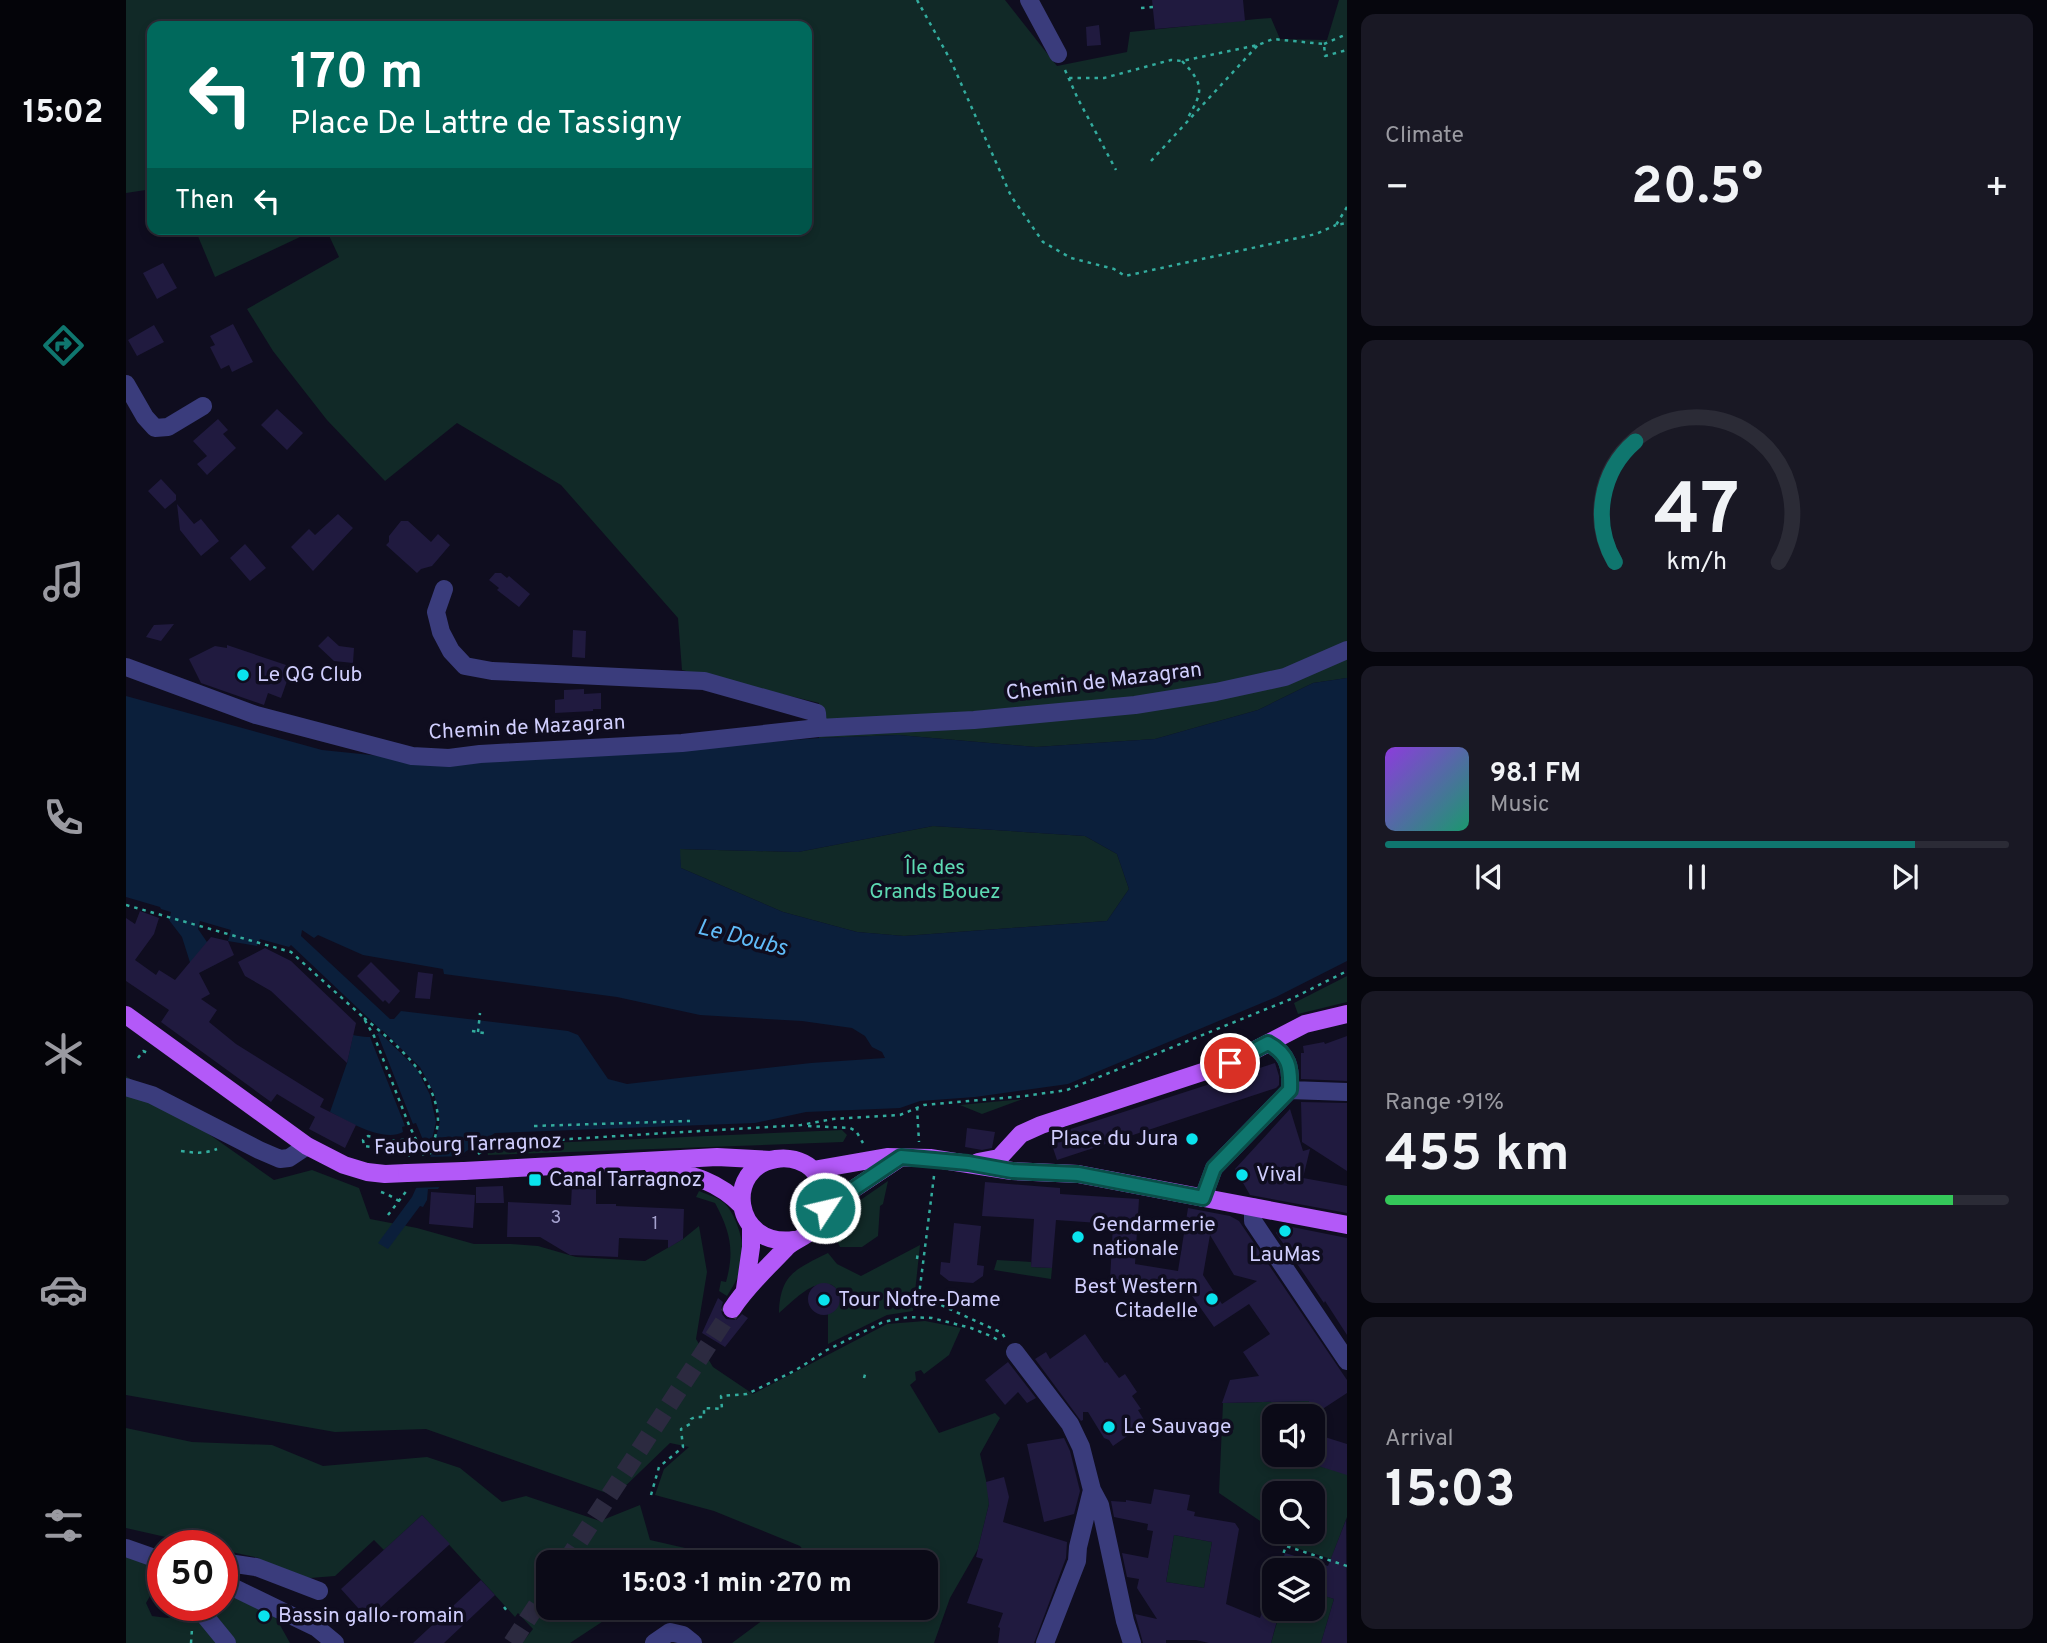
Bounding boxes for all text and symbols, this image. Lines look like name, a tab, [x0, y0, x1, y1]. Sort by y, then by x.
text: 170 m	[290, 44, 423, 106]
icon: left	[175, 49, 266, 140]
text: 15:02	[23, 94, 103, 134]
text: Place De Lattre de Tassigny	[290, 105, 682, 145]
text: Climate	[1385, 122, 1464, 151]
text: 20.5°	[1631, 156, 1763, 222]
text: −	[1385, 165, 1410, 214]
text: +	[1984, 165, 2009, 214]
icon: left	[248, 182, 286, 220]
text: Then	[175, 185, 234, 218]
icon: directions	[39, 321, 88, 370]
text: 47	[1654, 468, 1740, 560]
text: km/h	[1667, 546, 1727, 578]
icon: music	[39, 557, 88, 606]
street label: Chemin de Mazagran	[1004, 657, 1204, 707]
place label: Le QG Club	[257, 662, 362, 689]
marker: Le QG Club	[235, 667, 251, 683]
street label: Chemin de Mazagran	[428, 709, 626, 747]
text: 98.1 FM	[1490, 758, 1581, 791]
text: Music	[1490, 791, 1550, 820]
icon: phone	[39, 793, 88, 842]
park label: Île des Grands Bouez	[869, 854, 1001, 906]
icon: previous	[1470, 858, 1508, 896]
icon: pause	[1678, 858, 1716, 896]
icon: next	[1886, 858, 1924, 896]
water label: Le Doubs	[694, 914, 791, 964]
icon: climate	[39, 1029, 88, 1078]
pin	[1200, 1033, 1260, 1093]
icon: arrive	[1211, 1044, 1249, 1082]
text: Range · 91%	[1385, 1089, 1504, 1118]
text: 455 km	[1385, 1123, 1570, 1189]
place label: Place du Jura	[1050, 1126, 1178, 1153]
street label: Faubourg Tarragnoz	[374, 1128, 562, 1162]
marker: Place du Jura	[1184, 1131, 1200, 1147]
place label: Vival	[1256, 1162, 1302, 1189]
place label: Canal Tarragnoz	[549, 1167, 702, 1194]
marker: Vival	[1234, 1167, 1250, 1183]
position arrow	[788, 1171, 862, 1245]
marker: Canal Tarragnoz	[527, 1172, 543, 1188]
house number: 3	[551, 1207, 561, 1230]
place label: Gendarmerie nationale	[1092, 1212, 1216, 1263]
house number: 1	[652, 1213, 658, 1236]
marker: LauMas	[1277, 1223, 1293, 1239]
marker: Gendarmerie nationale	[1070, 1229, 1086, 1245]
place label: LauMas	[1249, 1242, 1321, 1269]
icon: car	[39, 1265, 88, 1314]
place label: Best Western Citadelle	[1074, 1274, 1198, 1325]
place label: Tour Notre-Dame	[838, 1287, 1001, 1314]
marker: Best Western Citadelle	[1204, 1291, 1220, 1307]
marker: Tour Notre-Dame	[816, 1292, 832, 1308]
map controls	[1262, 1404, 1325, 1621]
button: sound	[1262, 1404, 1325, 1467]
place label: Le Sauvage	[1123, 1414, 1231, 1441]
marker: Le Sauvage	[1101, 1419, 1117, 1435]
text: Arrival	[1385, 1425, 1454, 1454]
text: 15:03	[1385, 1459, 1516, 1525]
button: search	[1262, 1481, 1325, 1544]
icon: filters	[39, 1501, 88, 1550]
speed limit sign: 50	[147, 1530, 238, 1621]
button: layers	[1262, 1558, 1325, 1621]
text: 15:03 · 1 min · 270 m	[622, 1568, 852, 1601]
place label: Bassin gallo-romain	[278, 1603, 464, 1630]
marker: Bassin gallo-romain	[256, 1608, 272, 1624]

